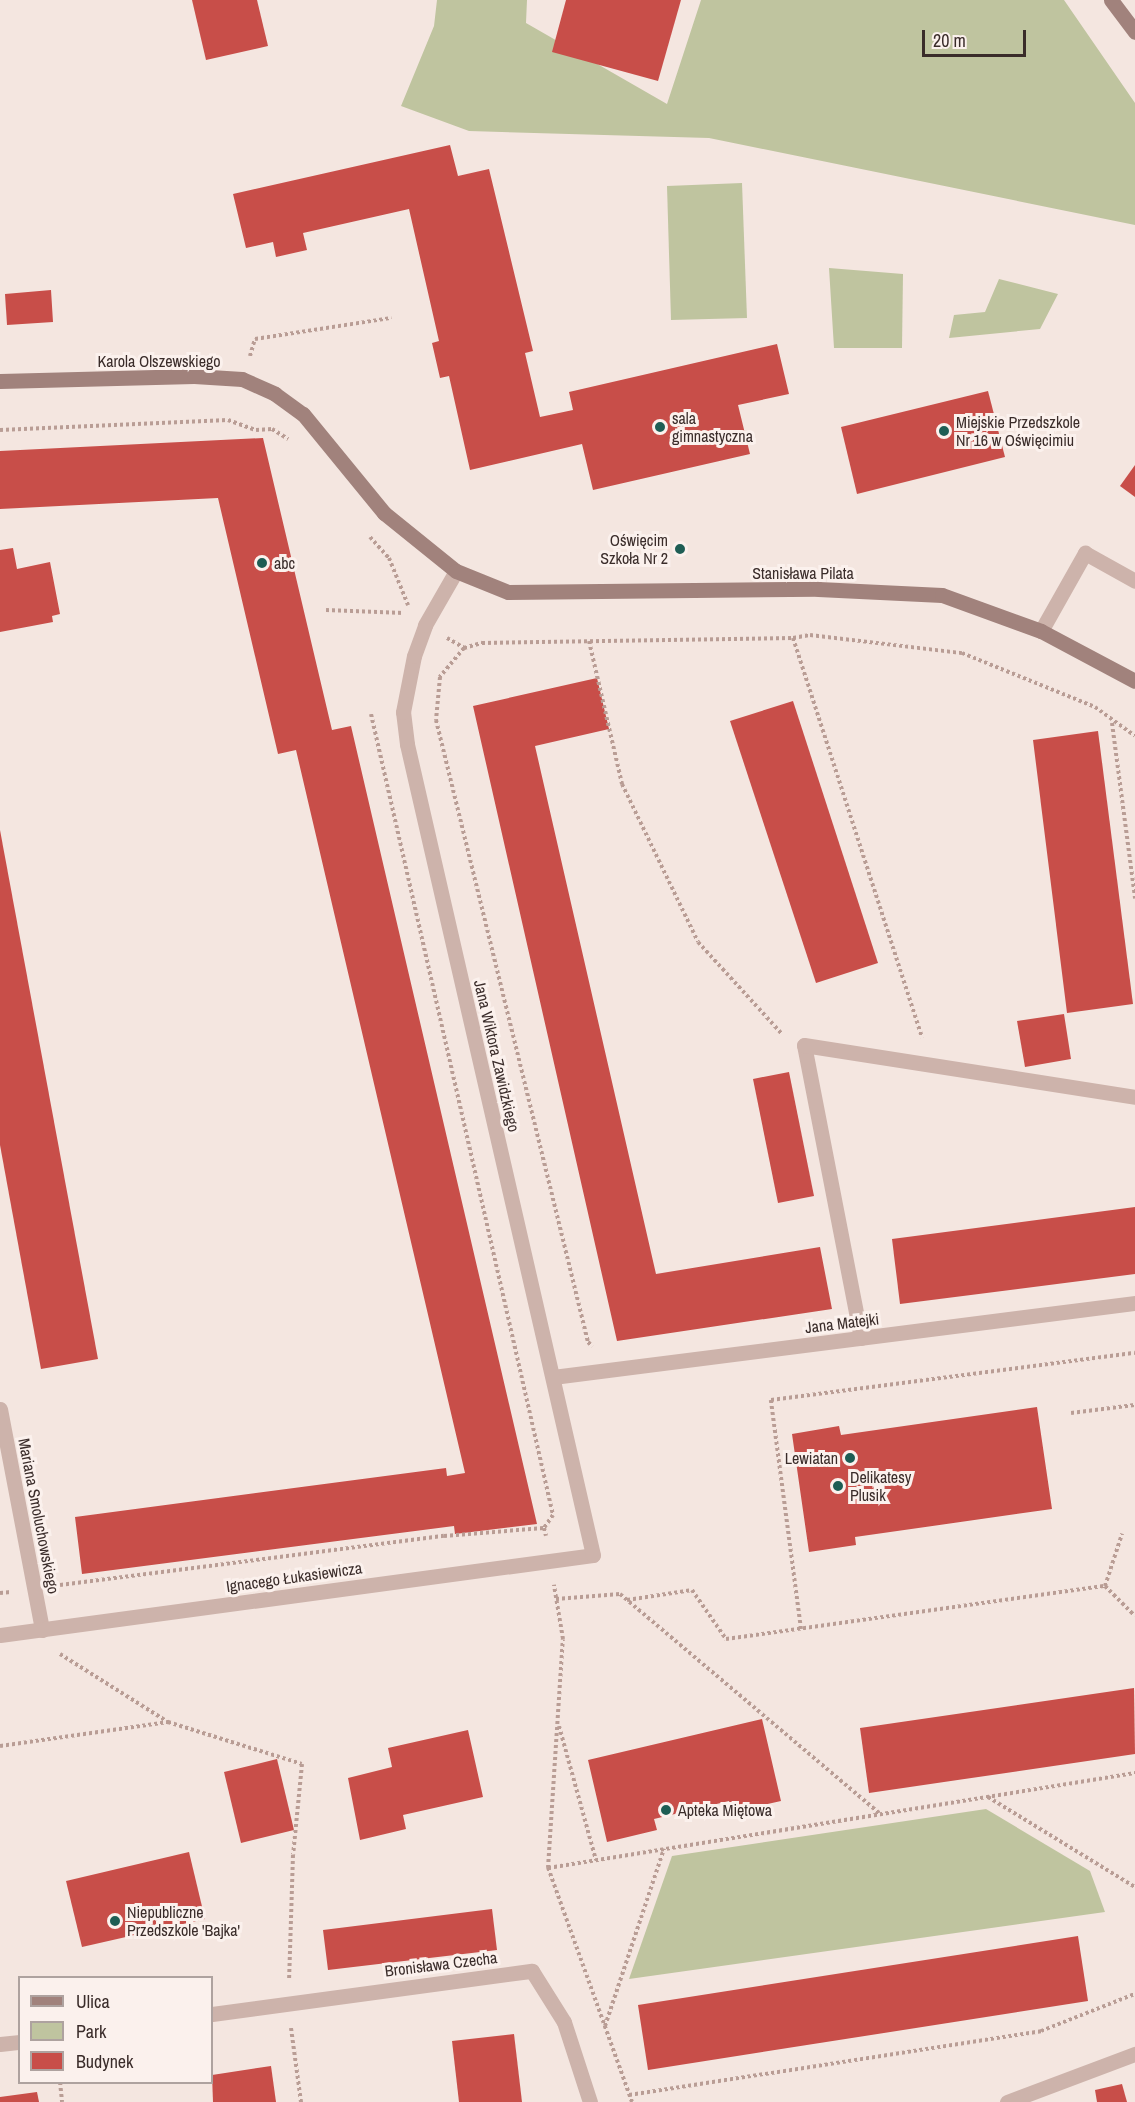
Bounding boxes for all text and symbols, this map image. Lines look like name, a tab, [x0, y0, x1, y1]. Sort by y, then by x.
scale bar	[925, 18, 1028, 56]
text: 20 m	[933, 28, 966, 53]
street label: Karola Olszewskiego	[97, 351, 221, 371]
place label: sala gimnastyczna	[672, 408, 753, 446]
place label: Miejskie Przedszkole Nr 16 w Oświęcimiu	[956, 412, 1080, 450]
marker: sala gimnastyczna	[653, 420, 667, 434]
marker: Miejskie Przedszkole Nr 16 w Oświęcimiu	[937, 424, 951, 438]
place label: Oświęcim Szkoła Nr 2	[600, 530, 668, 568]
marker: Oświęcim Szkoła Nr 2	[673, 542, 687, 556]
place label: abc	[274, 553, 295, 573]
marker: abc	[255, 556, 269, 570]
street label: Stanisława Pilata	[752, 563, 854, 583]
street label: Jana Wiktora Zawidzkiego	[470, 978, 524, 1134]
street label: Jana Matejki	[804, 1309, 880, 1337]
street label: Mariana Smoluchowskiego	[14, 1437, 64, 1595]
place label: Lewiatan	[785, 1448, 838, 1468]
marker: Lewiatan	[843, 1451, 857, 1465]
place label: Delikatesy Plusik	[850, 1467, 911, 1505]
marker: Delikatesy Plusik	[831, 1479, 845, 1493]
street label: Ignacego Łukasiewicza	[225, 1558, 363, 1596]
place label: Apteka Miętowa	[678, 1800, 772, 1820]
marker: Apteka Miętowa	[659, 1803, 673, 1817]
place label: Niepubliczne Przedszkole 'Bajka'	[127, 1902, 240, 1940]
marker: Niepubliczne Przedszkole 'Bajka'	[108, 1914, 122, 1928]
street label: Bronisława Czecha	[384, 1948, 498, 1980]
legend	[18, 1976, 213, 2084]
text: Ulica	[76, 1989, 110, 2014]
text: Park	[76, 2019, 106, 2044]
text: Budynek	[76, 2049, 133, 2074]

